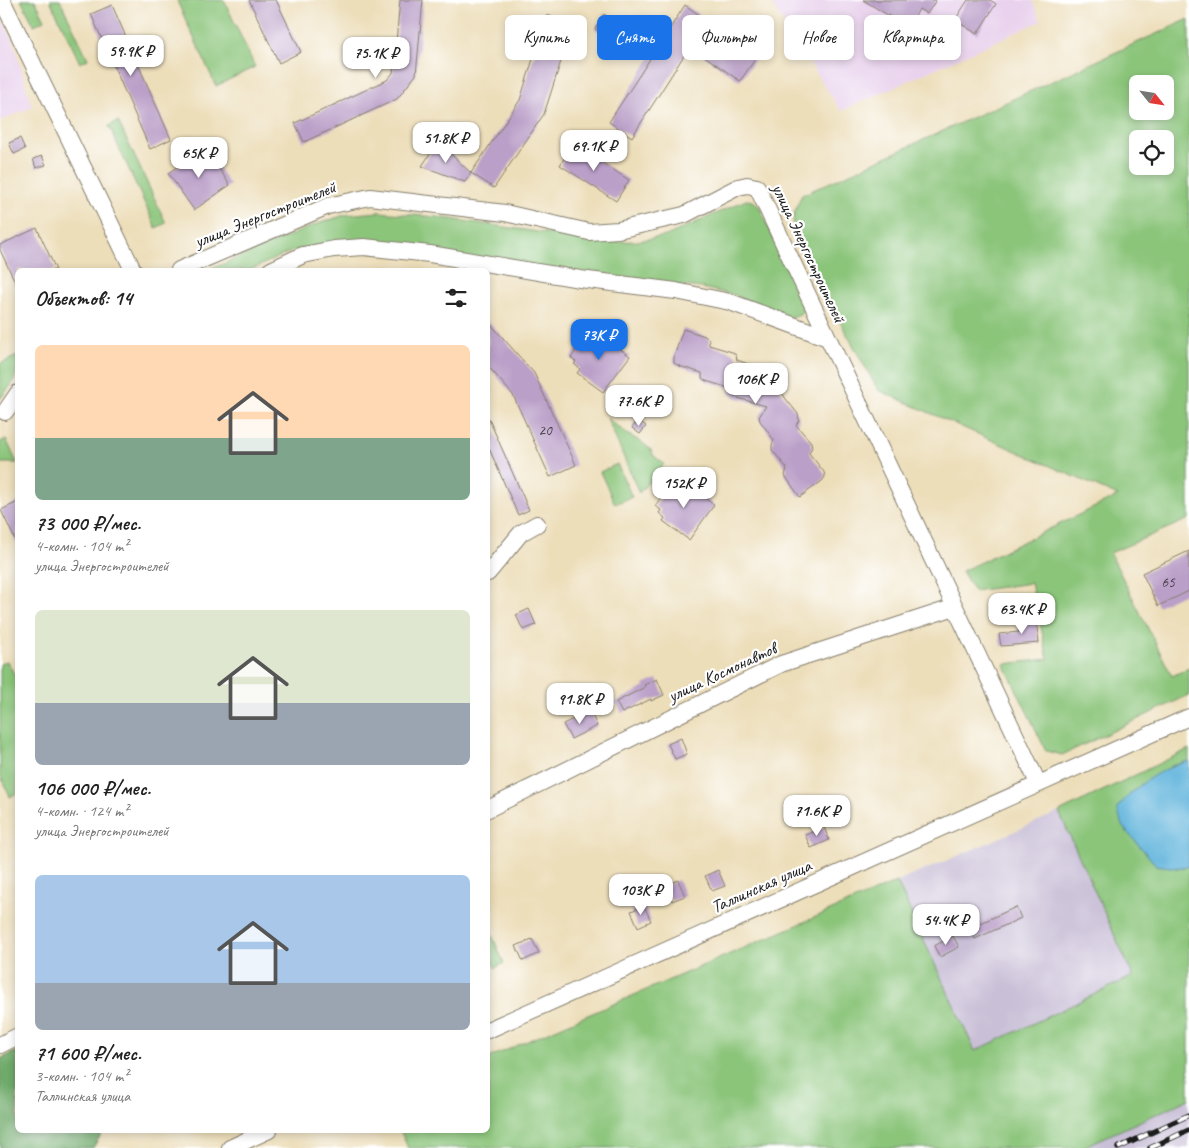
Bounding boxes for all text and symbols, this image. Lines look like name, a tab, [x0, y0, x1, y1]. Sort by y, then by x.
chip: Купить	[505, 15, 587, 60]
chip: Снять	[597, 15, 672, 60]
chip: Фильтры	[682, 15, 774, 60]
chip: Новое	[784, 15, 854, 60]
chip: Квартира	[864, 15, 961, 60]
pin: 59.9K ₽	[85, 34, 177, 77]
pin: 75.1K ₽	[330, 36, 422, 79]
text: 59.9K ₽	[109, 41, 153, 61]
text: 75.1K ₽	[354, 43, 398, 63]
north arrow	[1129, 75, 1174, 120]
map controls	[1129, 75, 1174, 175]
pin: 51.8K ₽	[400, 121, 492, 164]
text: 51.8K ₽	[424, 128, 468, 148]
pin: 69.1K ₽	[548, 130, 640, 172]
button: locate	[1129, 130, 1174, 175]
pin: 65K ₽	[164, 136, 234, 179]
text: 69.1K ₽	[571, 136, 617, 156]
text: 65K ₽	[182, 143, 216, 163]
street label: улица Энергостроителей	[190, 175, 340, 253]
street label: улица Энергостроителей	[767, 179, 851, 327]
icon: filters	[442, 284, 470, 312]
text: Объектов: 14	[35, 285, 132, 311]
pin: 73K ₽	[564, 318, 634, 361]
text: 73K ₽	[582, 325, 616, 345]
pin: 106K ₽	[715, 362, 797, 405]
text: 106K ₽	[735, 369, 777, 389]
icon: home	[208, 378, 298, 468]
pin: 77.6K ₽	[593, 384, 685, 427]
text: 77.6K ₽	[616, 391, 662, 411]
house number: 20	[538, 421, 553, 440]
pin: 152K ₽	[643, 466, 725, 509]
text: 152K ₽	[663, 473, 705, 493]
text: 73 000 ₽/мес.	[35, 510, 141, 536]
text: 4-комн. · 104 m²	[35, 536, 128, 556]
text: улица Энергостроителей	[35, 556, 169, 576]
house number: 65	[1161, 573, 1176, 592]
pin: 63.4K ₽	[976, 592, 1068, 635]
text: 63.4K ₽	[999, 599, 1045, 619]
street label: улица Космонавтов	[663, 636, 782, 707]
icon: home	[208, 643, 298, 733]
pin: 91.8K ₽	[534, 682, 626, 725]
text: 91.8K ₽	[558, 689, 602, 709]
text: 106 000 ₽/мес.	[35, 775, 151, 801]
pin: 71.6K ₽	[771, 794, 863, 837]
text: 4-комн. · 124 m²	[35, 801, 128, 821]
text: 71.6K ₽	[794, 801, 840, 821]
text: улица Энергостроителей	[35, 821, 169, 841]
street label: Таллинская улица	[708, 854, 815, 918]
pin: 103K ₽	[600, 874, 682, 916]
text: 103K ₽	[620, 880, 662, 900]
pin: 54.4K ₽	[900, 904, 992, 946]
icon: home	[208, 908, 298, 998]
text: 54.4K ₽	[924, 910, 968, 930]
text: 71 600 ₽/мес.	[35, 1040, 141, 1066]
text: 3-комн. · 104 m²	[35, 1066, 128, 1086]
text: Таллинская улица	[35, 1086, 130, 1106]

